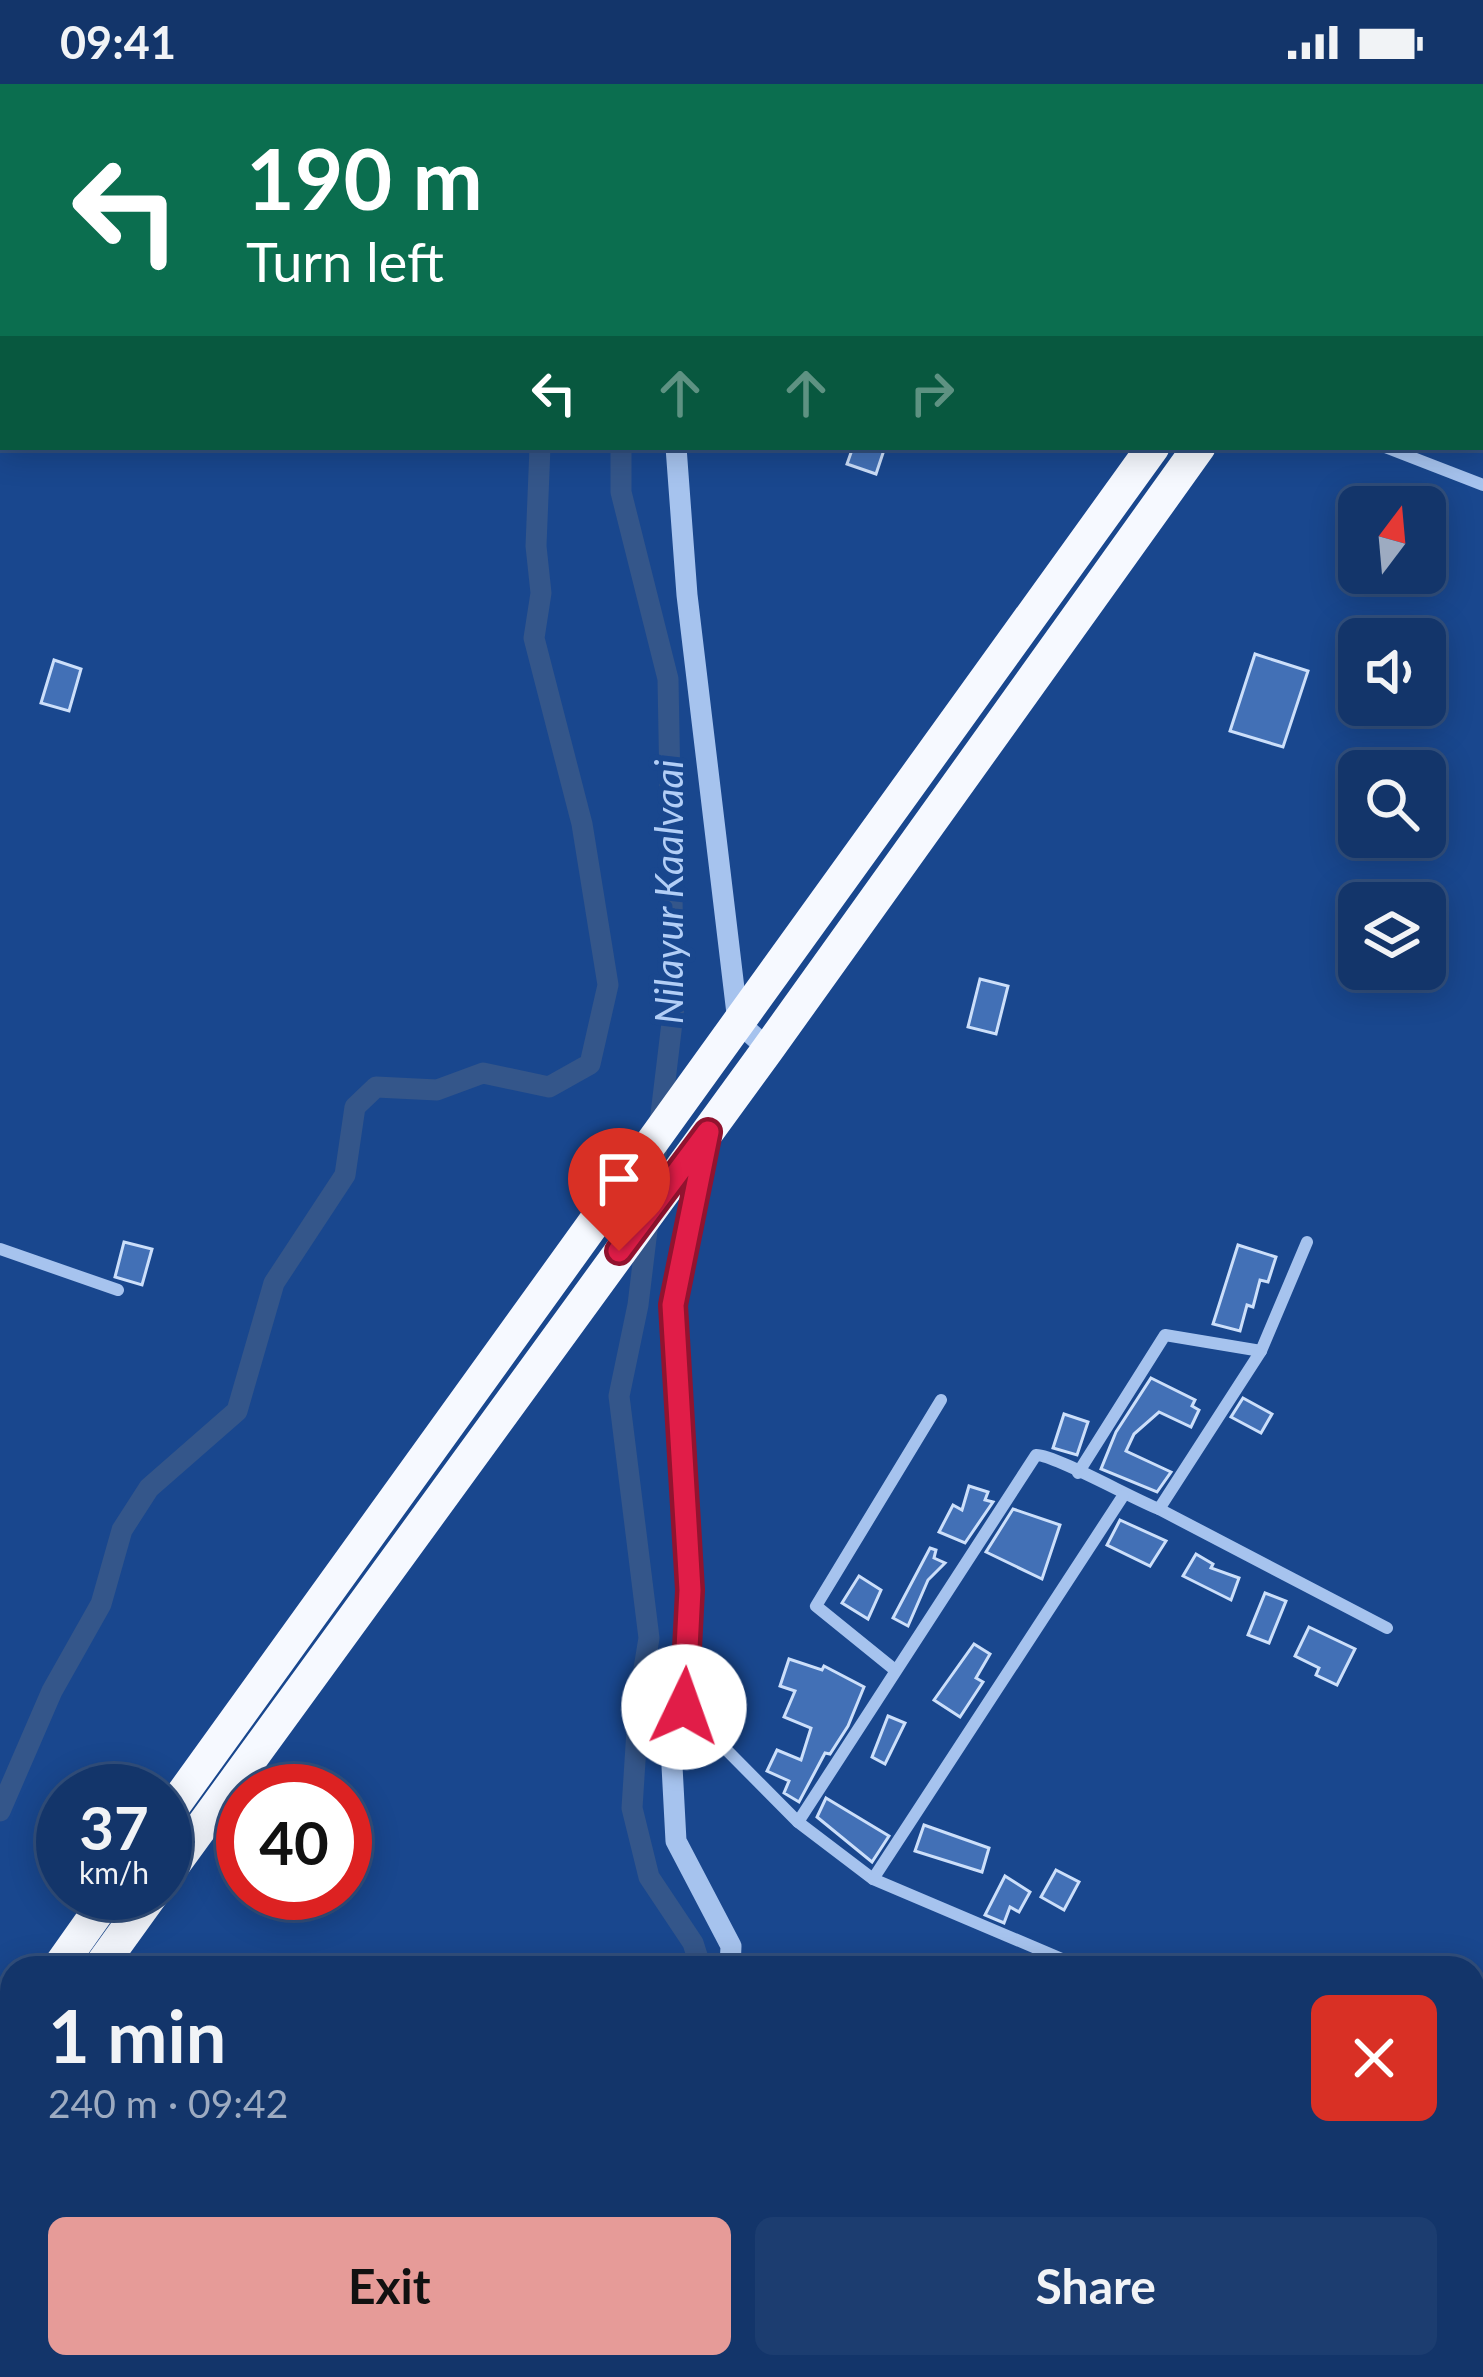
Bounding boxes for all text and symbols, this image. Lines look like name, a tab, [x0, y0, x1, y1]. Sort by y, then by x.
text: 09:41	[60, 15, 176, 69]
text: 190 m	[246, 127, 483, 228]
icon: left	[48, 132, 204, 288]
text: Turn left	[246, 229, 444, 294]
icon: left	[521, 360, 587, 426]
icon: ahead	[647, 360, 713, 426]
icon: ahead	[773, 360, 839, 426]
icon: right	[899, 360, 965, 426]
north arrow	[1338, 486, 1446, 594]
map controls	[1338, 486, 1446, 990]
button: sound	[1338, 618, 1446, 726]
button: search	[1338, 750, 1446, 858]
water label: Nilayur Kaalvaai	[645, 760, 691, 1024]
button: layers	[1338, 882, 1446, 990]
pin	[568, 1128, 670, 1251]
icon: arrive	[586, 1146, 652, 1212]
position arrow	[621, 1644, 747, 1770]
speed limit sign: 40	[216, 1764, 372, 1920]
text: 37	[79, 1791, 149, 1863]
text: km/h	[79, 1854, 149, 1890]
text: 1 min	[48, 1992, 226, 2078]
button: close	[1311, 1995, 1437, 2121]
text: 240 m · 09:42	[48, 2080, 288, 2126]
button: Exit	[48, 2217, 731, 2355]
button: Share	[755, 2217, 1437, 2355]

